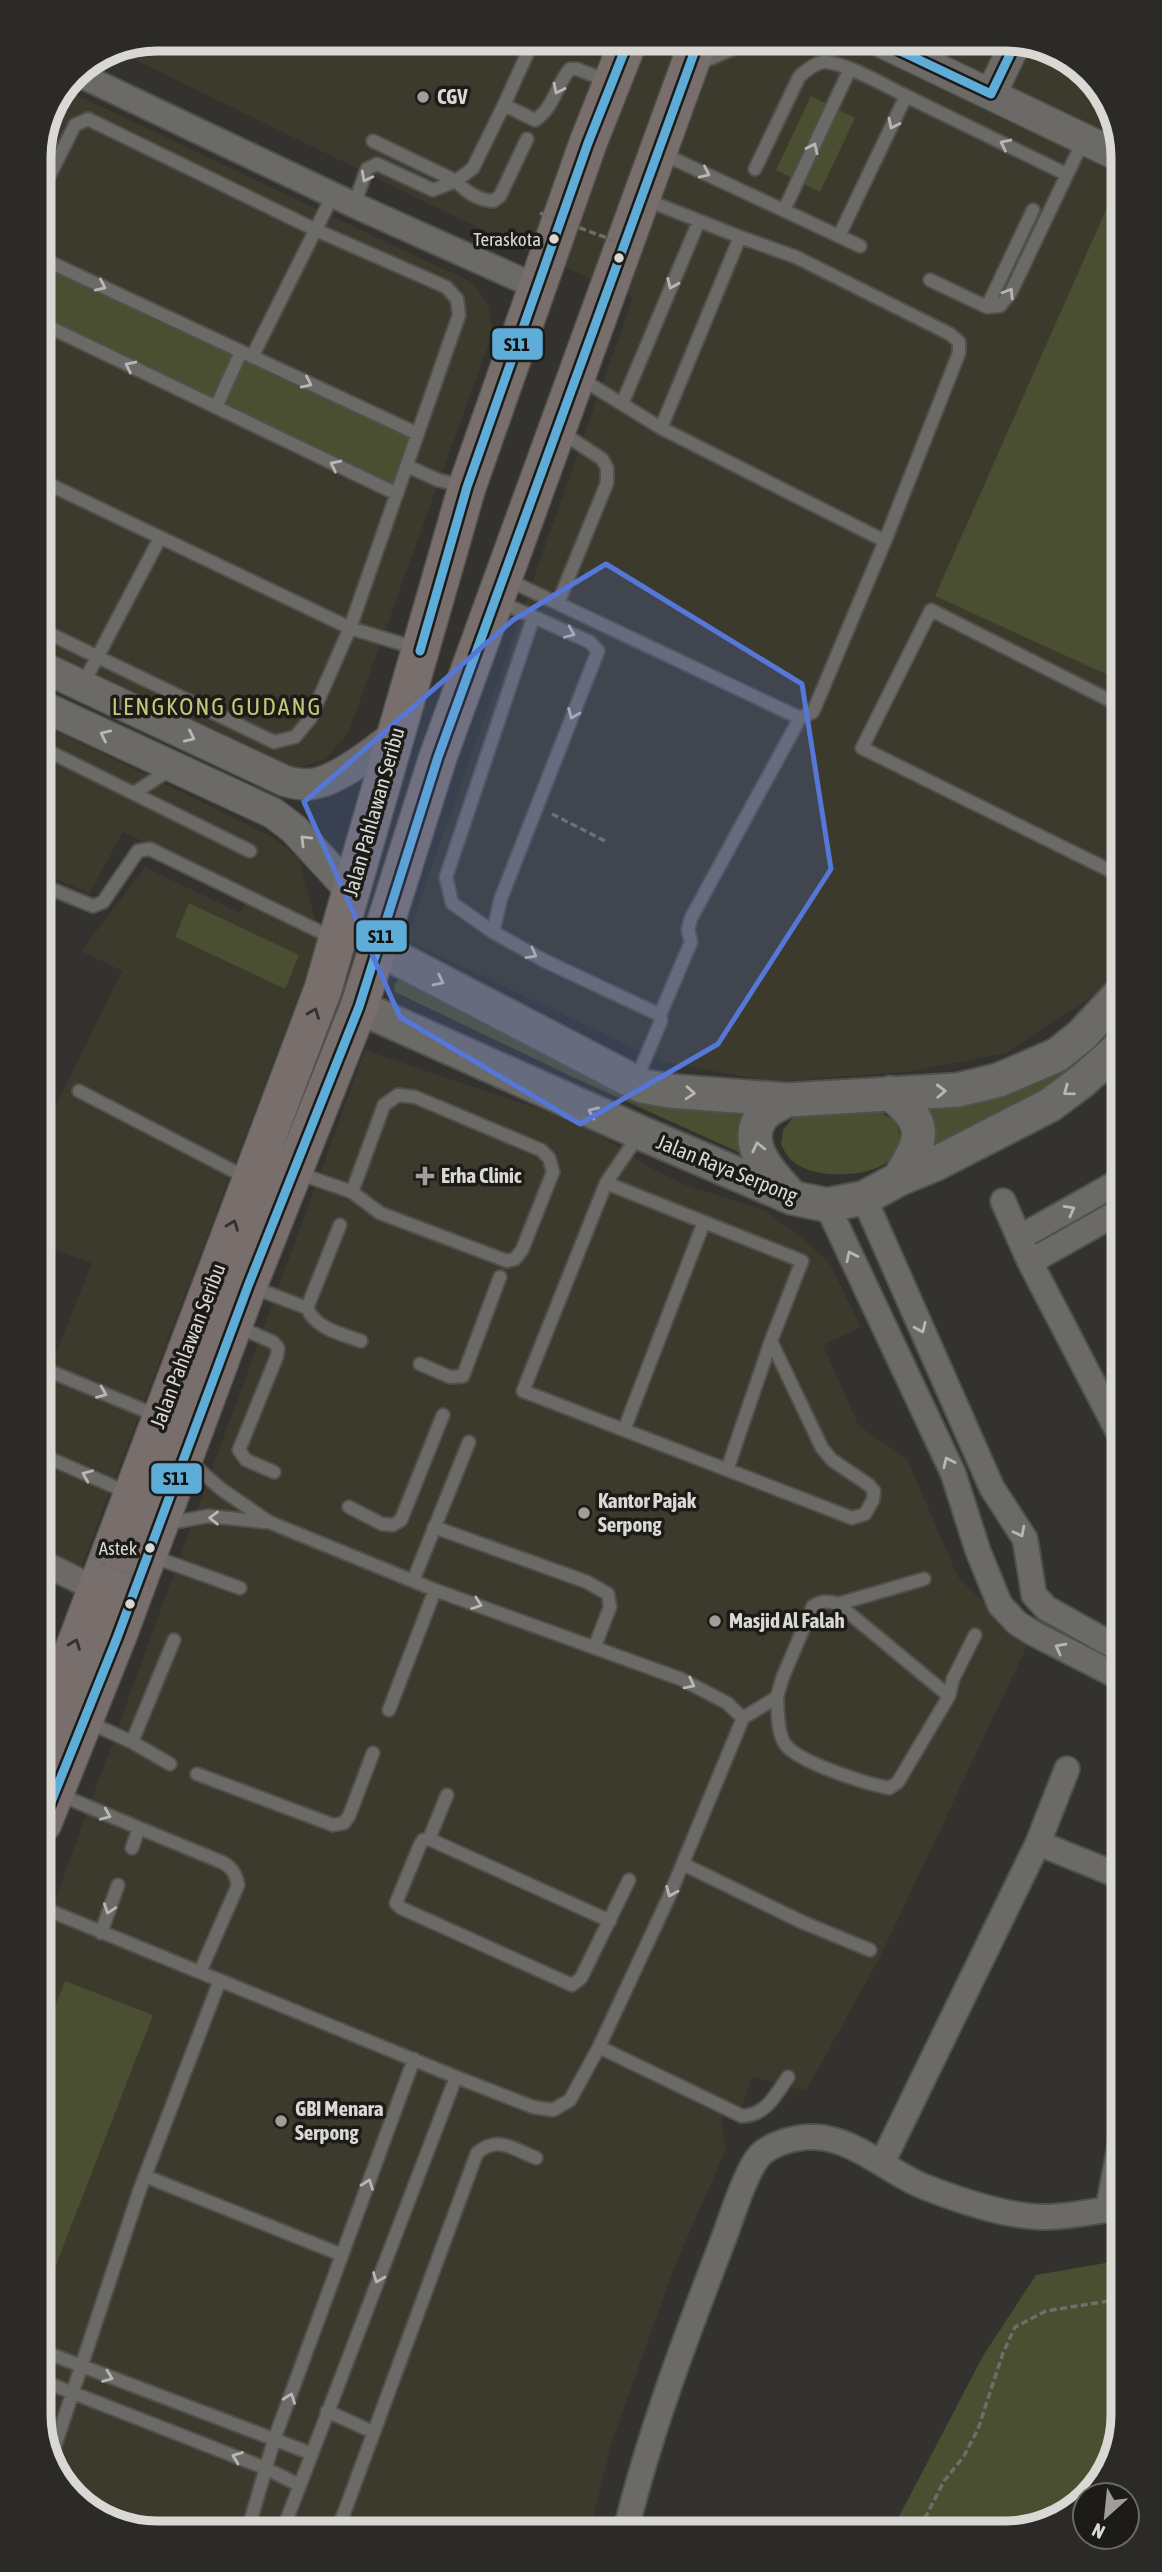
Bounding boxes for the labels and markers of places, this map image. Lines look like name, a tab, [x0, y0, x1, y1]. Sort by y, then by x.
place label: CGV	[437, 84, 468, 108]
marker: CGV	[415, 89, 431, 105]
place label: Teraskota	[473, 228, 541, 250]
marker: Teraskota	[547, 232, 561, 246]
unlabelled marker	[612, 251, 626, 265]
place label: Erha Clinic	[441, 1163, 522, 1187]
marker: Erha Clinic	[415, 1166, 435, 1186]
place label: Kantor Pajak Serpong	[598, 1488, 697, 1536]
marker: Kantor Pajak Serpong	[576, 1505, 592, 1521]
place label: Astek	[99, 1537, 138, 1559]
marker: Astek	[143, 1541, 157, 1555]
unlabelled marker	[123, 1597, 137, 1611]
place label: Masjid Al Falah	[729, 1608, 845, 1632]
marker: Masjid Al Falah	[707, 1613, 723, 1629]
place label: GBI Menara Serpong	[295, 2096, 384, 2144]
marker: GBI Menara Serpong	[273, 2113, 289, 2129]

